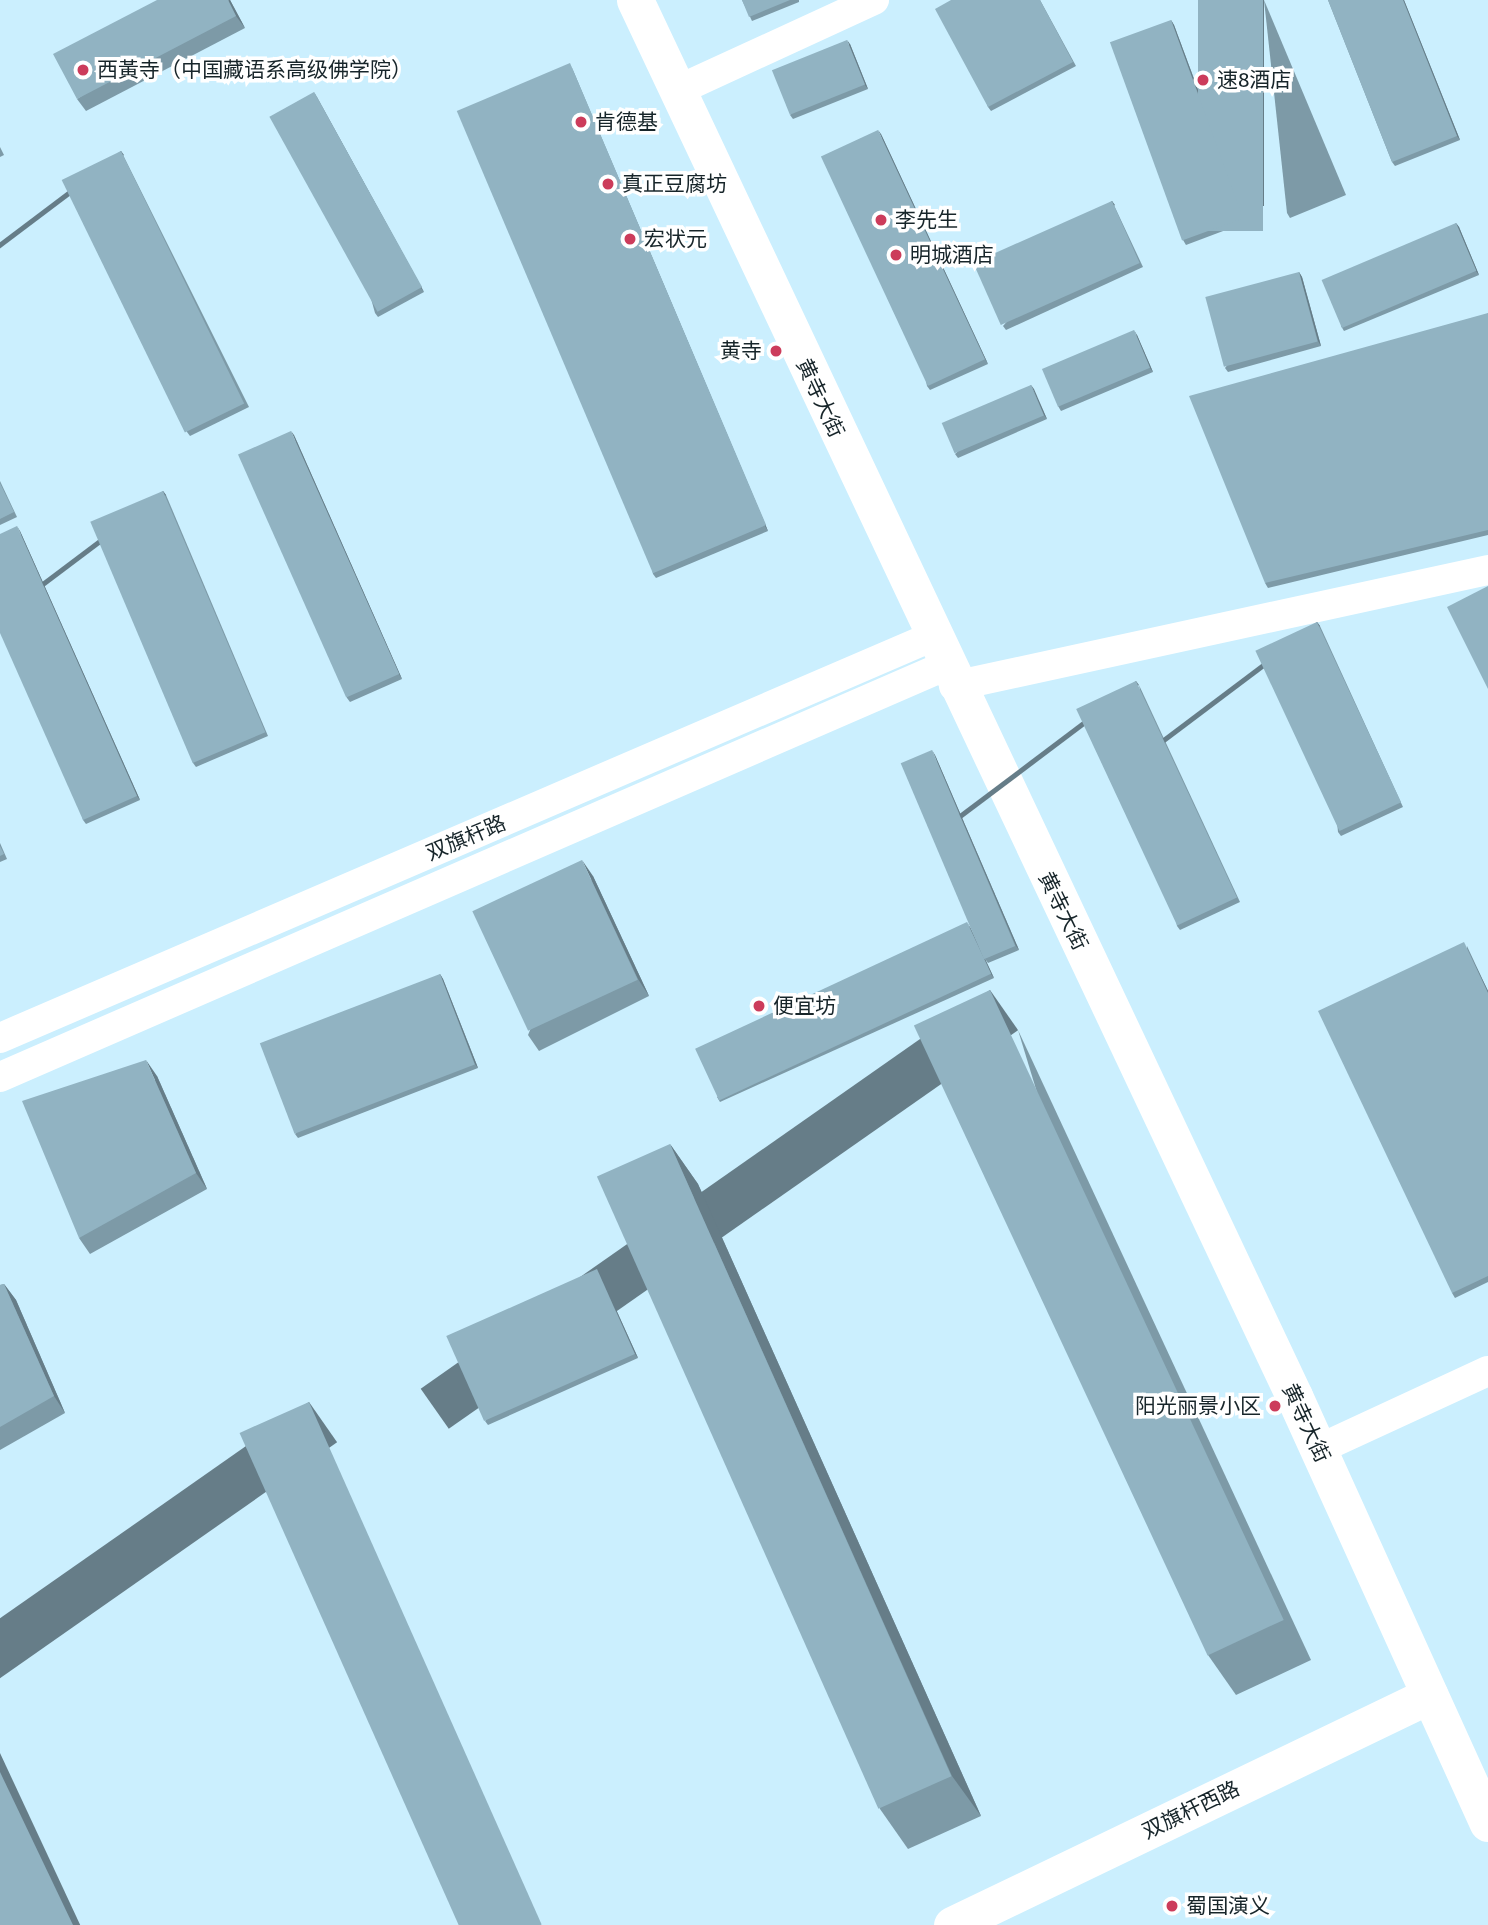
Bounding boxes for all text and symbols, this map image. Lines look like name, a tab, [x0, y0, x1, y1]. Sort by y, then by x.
place label: 西黃寺（中国藏语系高级佛学院）	[97, 57, 412, 83]
marker: 西黃寺（中国藏语系高级佛学院）	[75, 62, 91, 78]
place label: 速8酒店	[1217, 67, 1292, 93]
marker: 速8酒店	[1195, 72, 1211, 88]
place label: 肯德基	[595, 109, 658, 135]
marker: 肯德基	[573, 114, 589, 130]
place label: 真正豆腐坊	[622, 171, 727, 197]
marker: 真正豆腐坊	[600, 176, 616, 192]
place label: 李先生	[895, 207, 958, 233]
marker: 李先生	[873, 212, 889, 228]
place label: 宏状元	[644, 226, 707, 252]
marker: 宏状元	[622, 231, 638, 247]
place label: 明城酒店	[910, 242, 994, 268]
marker: 明城酒店	[888, 247, 904, 263]
place label: 黄寺	[720, 338, 762, 364]
marker: 黄寺	[768, 343, 784, 359]
street label: 黄寺大街	[791, 355, 849, 441]
street label: 双旗杆路	[422, 810, 510, 866]
street label: 黄寺大街	[1033, 868, 1093, 954]
place label: 便宜坊	[773, 993, 836, 1019]
marker: 便宜坊	[751, 998, 767, 1014]
street label: 黄寺大街	[1277, 1380, 1335, 1466]
place label: 阳光丽景小区	[1135, 1393, 1261, 1419]
marker: 阳光丽景小区	[1267, 1398, 1283, 1414]
street label: 双旗杆西路	[1138, 1776, 1244, 1844]
place label: 蜀国演义	[1186, 1893, 1270, 1919]
marker: 蜀国演义	[1164, 1898, 1180, 1914]

